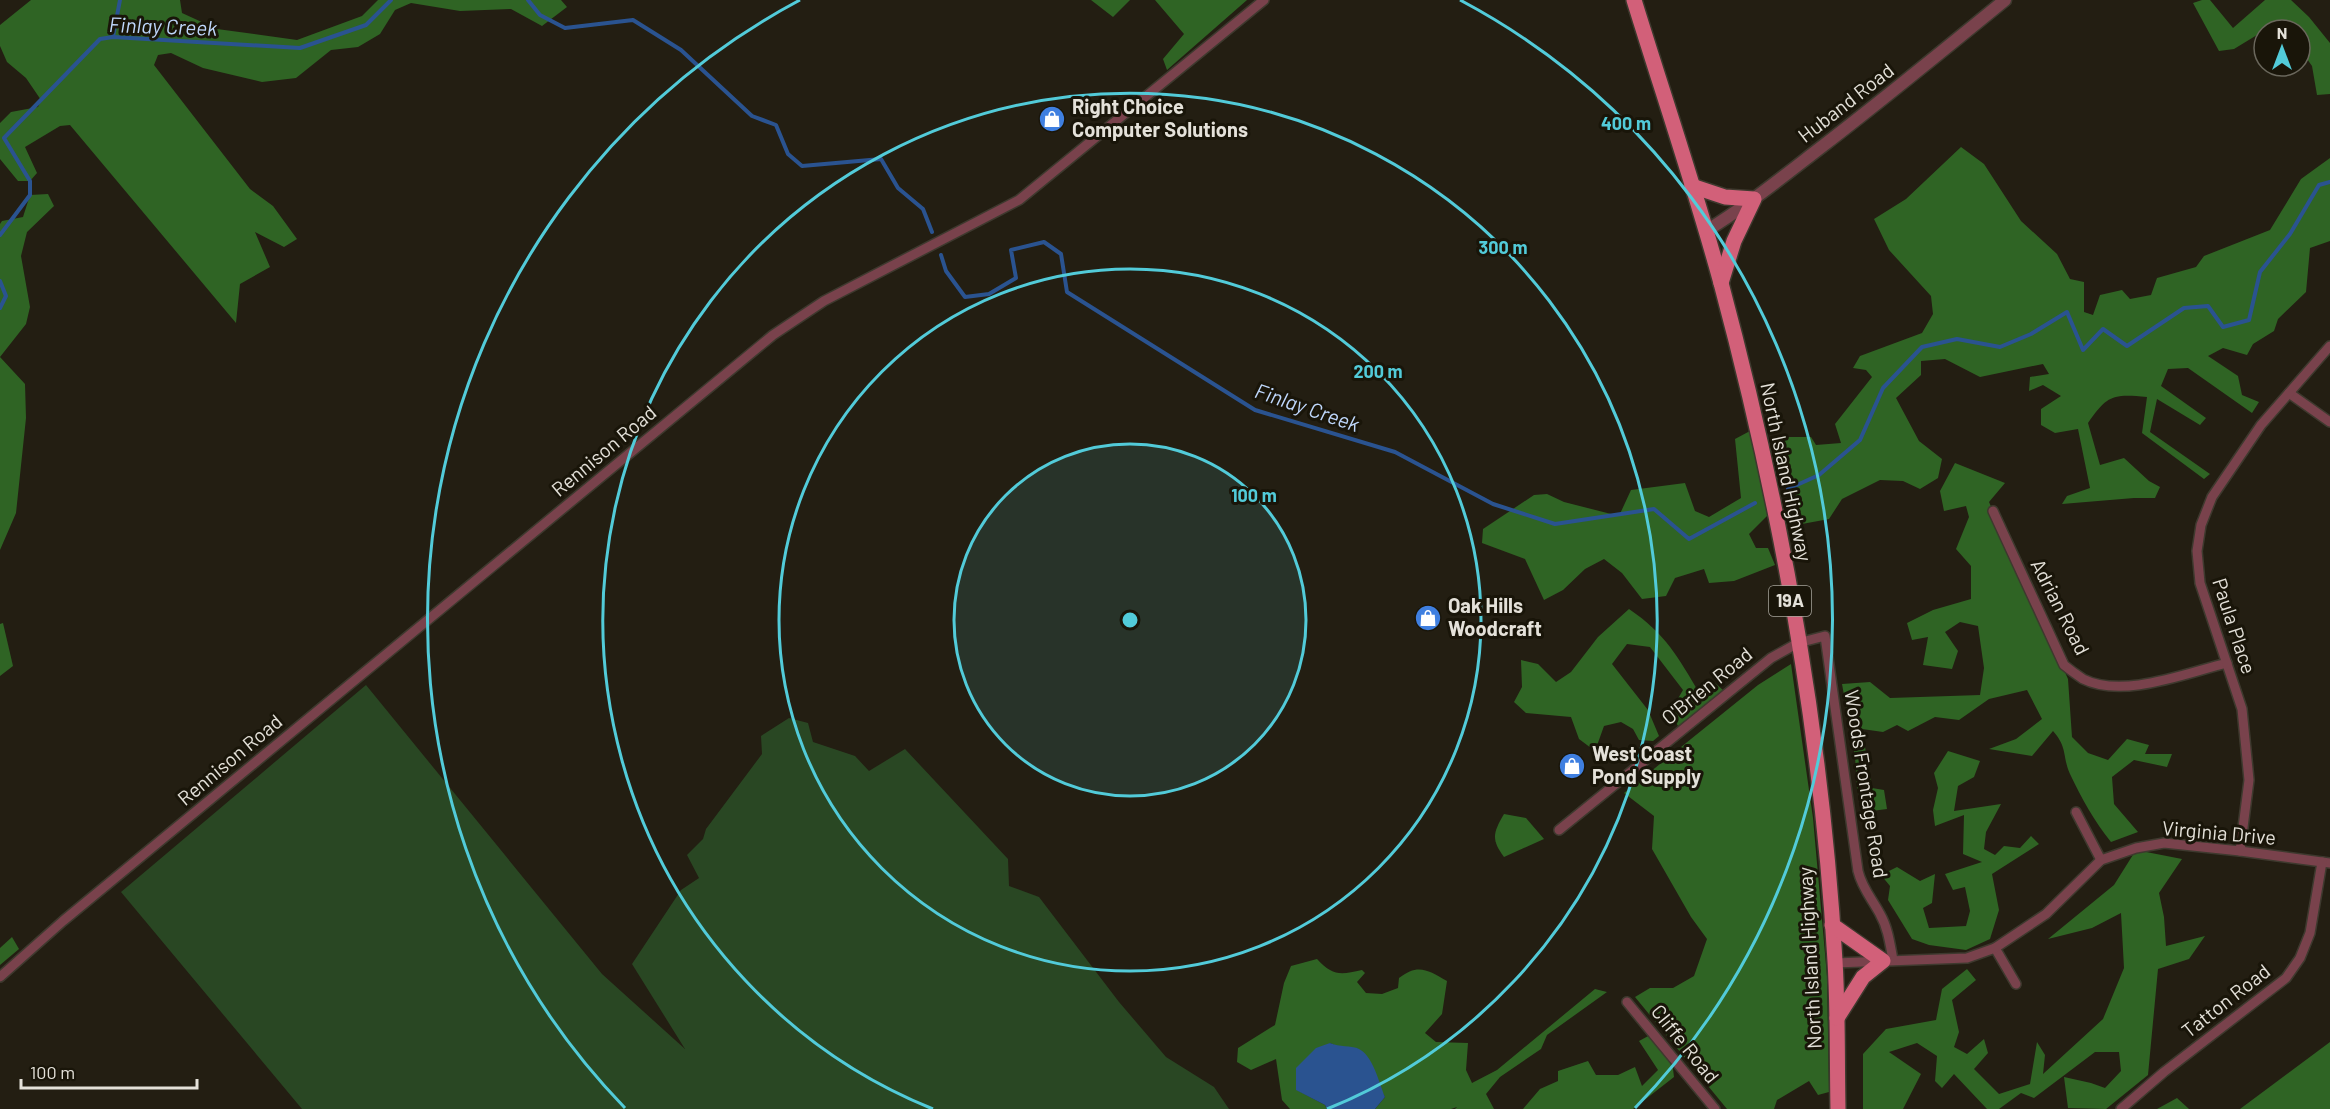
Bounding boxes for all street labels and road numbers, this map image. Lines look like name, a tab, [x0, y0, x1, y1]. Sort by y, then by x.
street label: Huband Road	[1793, 57, 1898, 147]
street label: North Island Highway	[1756, 380, 1818, 563]
street label: Rennison Road	[546, 400, 660, 501]
street label: Adrian Road	[2026, 555, 2095, 659]
street label: Paula Place	[2208, 575, 2262, 677]
road number: 19A	[1769, 586, 1811, 616]
street label: O'Brien Road	[1656, 641, 1757, 729]
street label: Woods Frontage Road	[1840, 688, 1894, 880]
street label: Rennison Road	[172, 709, 286, 810]
street label: Virginia Drive	[2161, 815, 2277, 849]
street label: North Island Highway	[1792, 866, 1826, 1050]
street label: Tatton Road	[2176, 958, 2274, 1042]
street label: Cliffe Road	[1647, 999, 1725, 1087]

